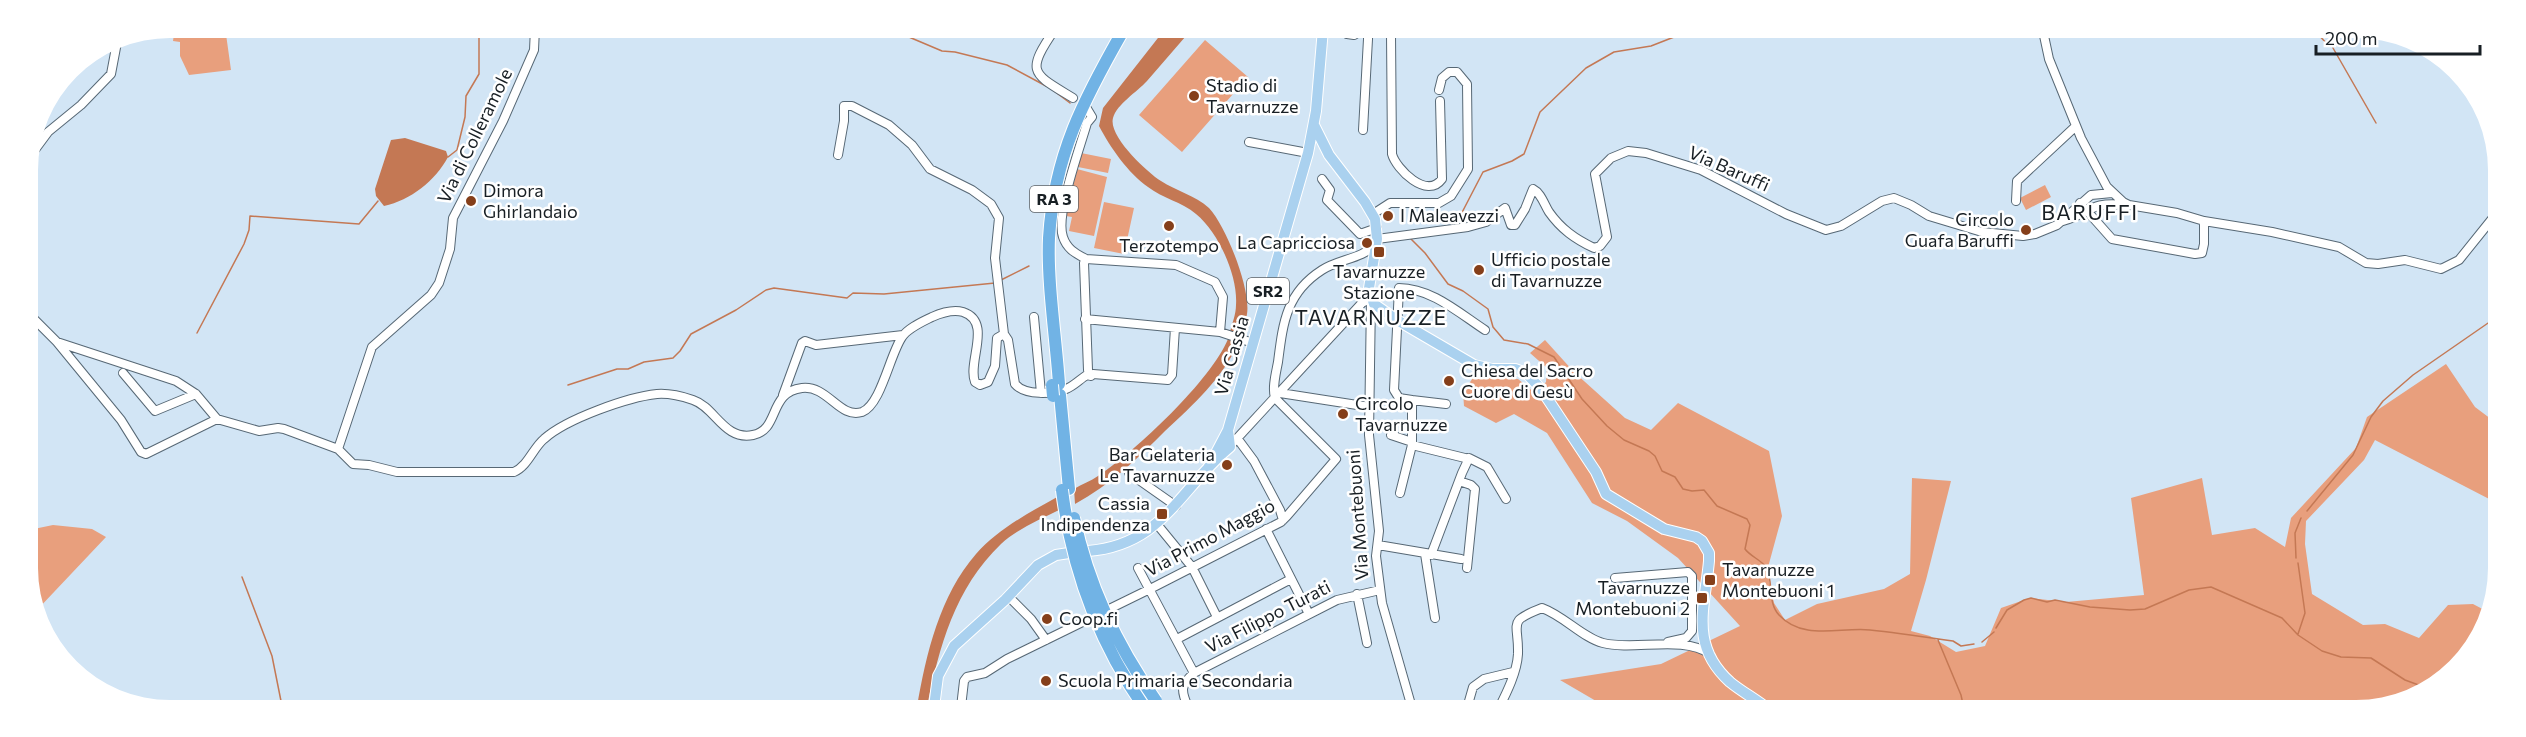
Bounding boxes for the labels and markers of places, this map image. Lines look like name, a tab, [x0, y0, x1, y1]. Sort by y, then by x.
place label: Stadio di Tavarnuzze	[1206, 74, 1299, 117]
marker: Stadio di Tavarnuzze	[1187, 89, 1201, 103]
place label: Dimora Ghirlandaio	[483, 179, 578, 222]
marker: Dimora Ghirlandaio	[464, 194, 478, 208]
place label: I Maleavezzi	[1400, 204, 1499, 226]
place label: Circolo Guafa Baruffi	[1905, 208, 2014, 251]
marker: I Maleavezzi	[1381, 209, 1395, 223]
marker: Terzotempo	[1162, 219, 1176, 233]
marker: Circolo Guafa Baruffi	[2019, 223, 2033, 237]
place label: La Capricciosa	[1237, 231, 1355, 253]
place label: Terzotempo	[1119, 234, 1219, 256]
marker: La Capricciosa	[1360, 236, 1374, 250]
marker: Tavarnuzze Stazione	[1372, 245, 1386, 259]
place label: Ufficio postale di Tavarnuzze	[1491, 248, 1611, 291]
place label: Tavarnuzze Stazione	[1333, 260, 1425, 303]
marker: Ufficio postale di Tavarnuzze	[1472, 263, 1486, 277]
place label: Chiesa del Sacro Cuore di Gesù	[1461, 359, 1593, 402]
marker: Chiesa del Sacro Cuore di Gesù	[1442, 374, 1456, 388]
place label: Circolo Tavarnuzze	[1355, 392, 1448, 435]
marker: Circolo Tavarnuzze	[1336, 407, 1350, 421]
place label: Bar Gelateria Le Tavarnuzze	[1099, 443, 1215, 486]
marker: Bar Gelateria Le Tavarnuzze	[1220, 458, 1234, 472]
place label: Cassia Indipendenza	[1041, 492, 1150, 535]
marker: Cassia Indipendenza	[1155, 507, 1169, 521]
place label: Tavarnuzze Montebuoni 1	[1722, 558, 1835, 601]
marker: Tavarnuzze Montebuoni 1	[1703, 573, 1717, 587]
place label: Tavarnuzze Montebuoni 2	[1575, 576, 1690, 619]
marker: Tavarnuzze Montebuoni 2	[1695, 591, 1709, 605]
place label: Coop.fi	[1059, 607, 1118, 629]
marker: Coop.fi	[1040, 612, 1054, 626]
place label: Scuola Primaria e Secondaria	[1058, 669, 1293, 691]
marker: Scuola Primaria e Secondaria	[1039, 674, 1053, 688]

